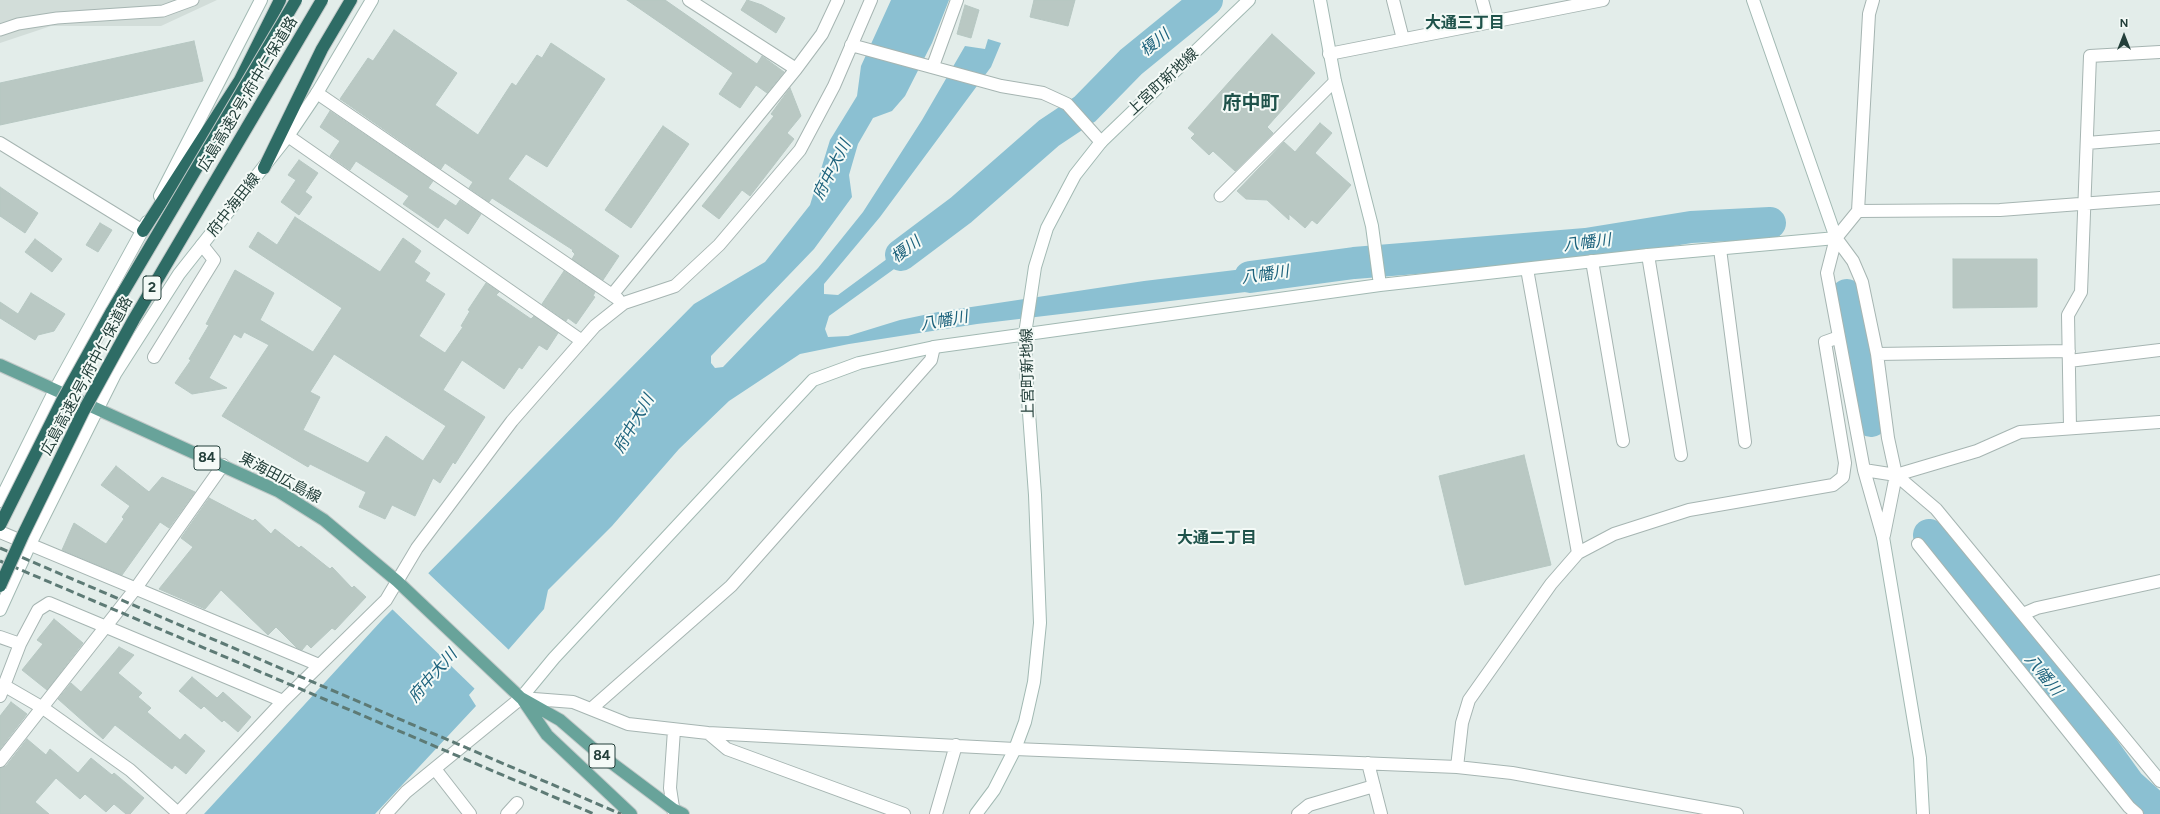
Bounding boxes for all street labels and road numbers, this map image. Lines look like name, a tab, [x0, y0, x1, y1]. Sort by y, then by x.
street label: 広島高速2号;府中仁保道路	[195, 13, 301, 175]
street label: 上宮町新地線	[1124, 45, 1202, 119]
street label: 府中海田線	[204, 170, 264, 240]
road number: 2	[143, 276, 161, 300]
street label: 広島高速2号;府中仁保道路	[37, 294, 137, 458]
street label: 上宮町新地線	[1018, 328, 1038, 418]
road number: 84	[194, 446, 220, 470]
street label: 東海田広島線	[236, 449, 324, 507]
road number: 84	[589, 744, 615, 768]

